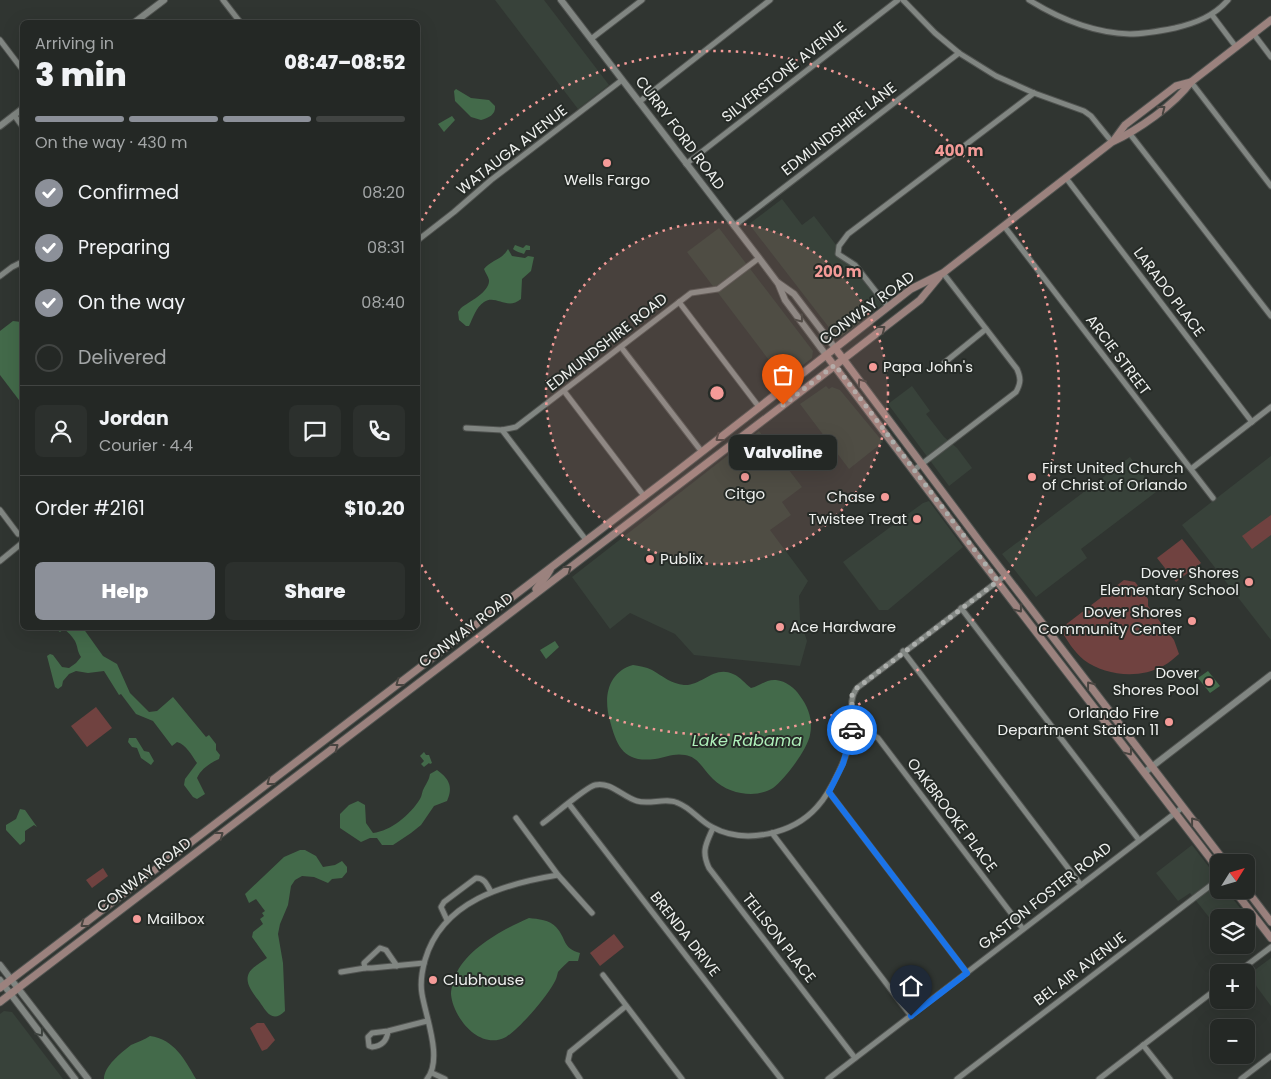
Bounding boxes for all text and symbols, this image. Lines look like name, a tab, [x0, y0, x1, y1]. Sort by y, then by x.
street label: SILVERSTONE AVENUE	[717, 16, 851, 127]
text: Arriving in	[35, 32, 114, 55]
text: 08:47–08:52	[284, 49, 405, 76]
text: 3 min	[35, 52, 127, 97]
street label: CURRY FORD ROAD	[631, 72, 730, 194]
street label: EDMUNDSHIRE LANE	[777, 77, 901, 180]
street label: WATAUGA AVENUE	[452, 100, 571, 199]
one-way arrow	[1156, 107, 1165, 115]
text: On the way · 430 m	[35, 131, 188, 154]
text: 400 m	[935, 140, 984, 161]
marker: Wells Fargo	[601, 157, 613, 169]
place label: Wells Fargo	[564, 169, 650, 190]
icon: check	[35, 179, 63, 207]
text: Confirmed	[78, 179, 179, 206]
text: 08:20	[362, 181, 405, 204]
icon: check	[35, 234, 63, 262]
text: Preparing	[78, 234, 170, 261]
text: 08:31	[367, 236, 405, 259]
street label: LARADO PLACE	[1129, 243, 1210, 341]
text: 200 m	[814, 261, 862, 282]
street label: CONWAY ROAD	[815, 266, 919, 349]
street label: EDMUNDSHIRE ROAD	[542, 288, 671, 395]
icon: check	[35, 289, 63, 317]
text: On the way	[78, 289, 185, 316]
text: 08:40	[361, 291, 405, 314]
street label: ARCIE STREET	[1081, 310, 1156, 399]
one-way arrow	[794, 313, 802, 322]
one-way arrow	[876, 326, 886, 335]
text: Delivered	[78, 344, 167, 371]
pin	[762, 354, 804, 405]
place label: Papa John's	[883, 356, 973, 377]
icon: bag	[769, 361, 797, 389]
marker: Papa John's	[867, 361, 879, 373]
one-way arrow	[858, 378, 867, 388]
centre of rings	[708, 384, 726, 402]
button: person	[35, 405, 87, 457]
text: Jordan	[99, 405, 169, 432]
button: chat	[289, 405, 341, 457]
button: phone	[353, 405, 405, 457]
one-way arrow	[716, 433, 725, 441]
text: Courier · 4.4	[99, 434, 193, 457]
callout: Valvoline	[729, 435, 837, 470]
text: Valvoline	[743, 441, 823, 464]
place label: First United Church of Christ of Orlando	[1042, 457, 1187, 495]
marker: Citgo	[739, 471, 751, 483]
marker: First United Church of Christ of Orlando	[1026, 471, 1038, 483]
place label: Citgo	[725, 483, 765, 504]
place label: Chase	[827, 486, 875, 507]
marker: Chase	[879, 491, 891, 503]
text: Order #2161	[35, 495, 145, 522]
text: $10.20	[344, 495, 405, 522]
place label: Twistee Treat	[808, 508, 907, 529]
marker: Twistee Treat	[911, 513, 923, 525]
place label: Publix	[660, 548, 703, 569]
marker: Publix	[644, 553, 656, 565]
button: Help	[35, 562, 215, 620]
button: Share	[225, 562, 405, 620]
place label: Dover Shores Elementary School	[1100, 562, 1239, 600]
one-way arrow	[562, 566, 571, 574]
marker: Dover Shores Elementary School	[1243, 576, 1255, 588]
street label: CONWAY ROAD	[414, 587, 517, 672]
place label: Dover Shores Community Center	[1038, 601, 1182, 639]
one-way arrow	[1013, 603, 1022, 613]
marker: Dover Shores Community Center	[1186, 615, 1198, 627]
place label: Ace Hardware	[790, 616, 896, 637]
marker: Ace Hardware	[774, 621, 786, 633]
place label: Dover Shores Pool	[1113, 662, 1199, 700]
marker: Dover Shores Pool	[1203, 676, 1215, 688]
one-way arrow	[396, 678, 405, 686]
one-way arrow	[1087, 682, 1095, 691]
place label: Orlando Fire Department Station 11	[998, 702, 1159, 740]
courier	[827, 705, 877, 755]
icon: car	[838, 716, 866, 744]
marker: Orlando Fire Department Station 11	[1163, 716, 1175, 728]
water label: Lake Rabama	[692, 729, 802, 752]
one-way arrow	[329, 745, 338, 753]
one-way arrow	[1123, 746, 1132, 756]
street label: OAKBROOKE PLACE	[902, 753, 1002, 876]
one-way arrow	[266, 776, 276, 785]
one-way arrow	[1191, 817, 1200, 827]
street label: CONWAY ROAD	[92, 832, 195, 917]
one-way arrow	[214, 832, 223, 840]
street label: GASTON FOSTER ROAD	[974, 837, 1116, 954]
north arrow	[1210, 854, 1255, 899]
map controls	[1210, 854, 1255, 1064]
street label: BRENDA DRIVE	[646, 887, 725, 981]
street label: TELLSON PLACE	[738, 888, 821, 987]
place label: Mailbox	[147, 908, 204, 929]
button: layers	[1210, 909, 1255, 954]
marker: Mailbox	[131, 913, 143, 925]
one-way arrow	[81, 918, 90, 926]
street label: BEL AIR AVENUE	[1029, 927, 1130, 1010]
button: +	[1210, 964, 1255, 1009]
pin	[890, 965, 932, 1016]
place label: Clubhouse	[443, 969, 524, 990]
icon: home	[897, 972, 925, 1000]
marker: Clubhouse	[427, 974, 439, 986]
button: −	[1210, 1019, 1255, 1064]
one-way arrow	[35, 1027, 43, 1036]

